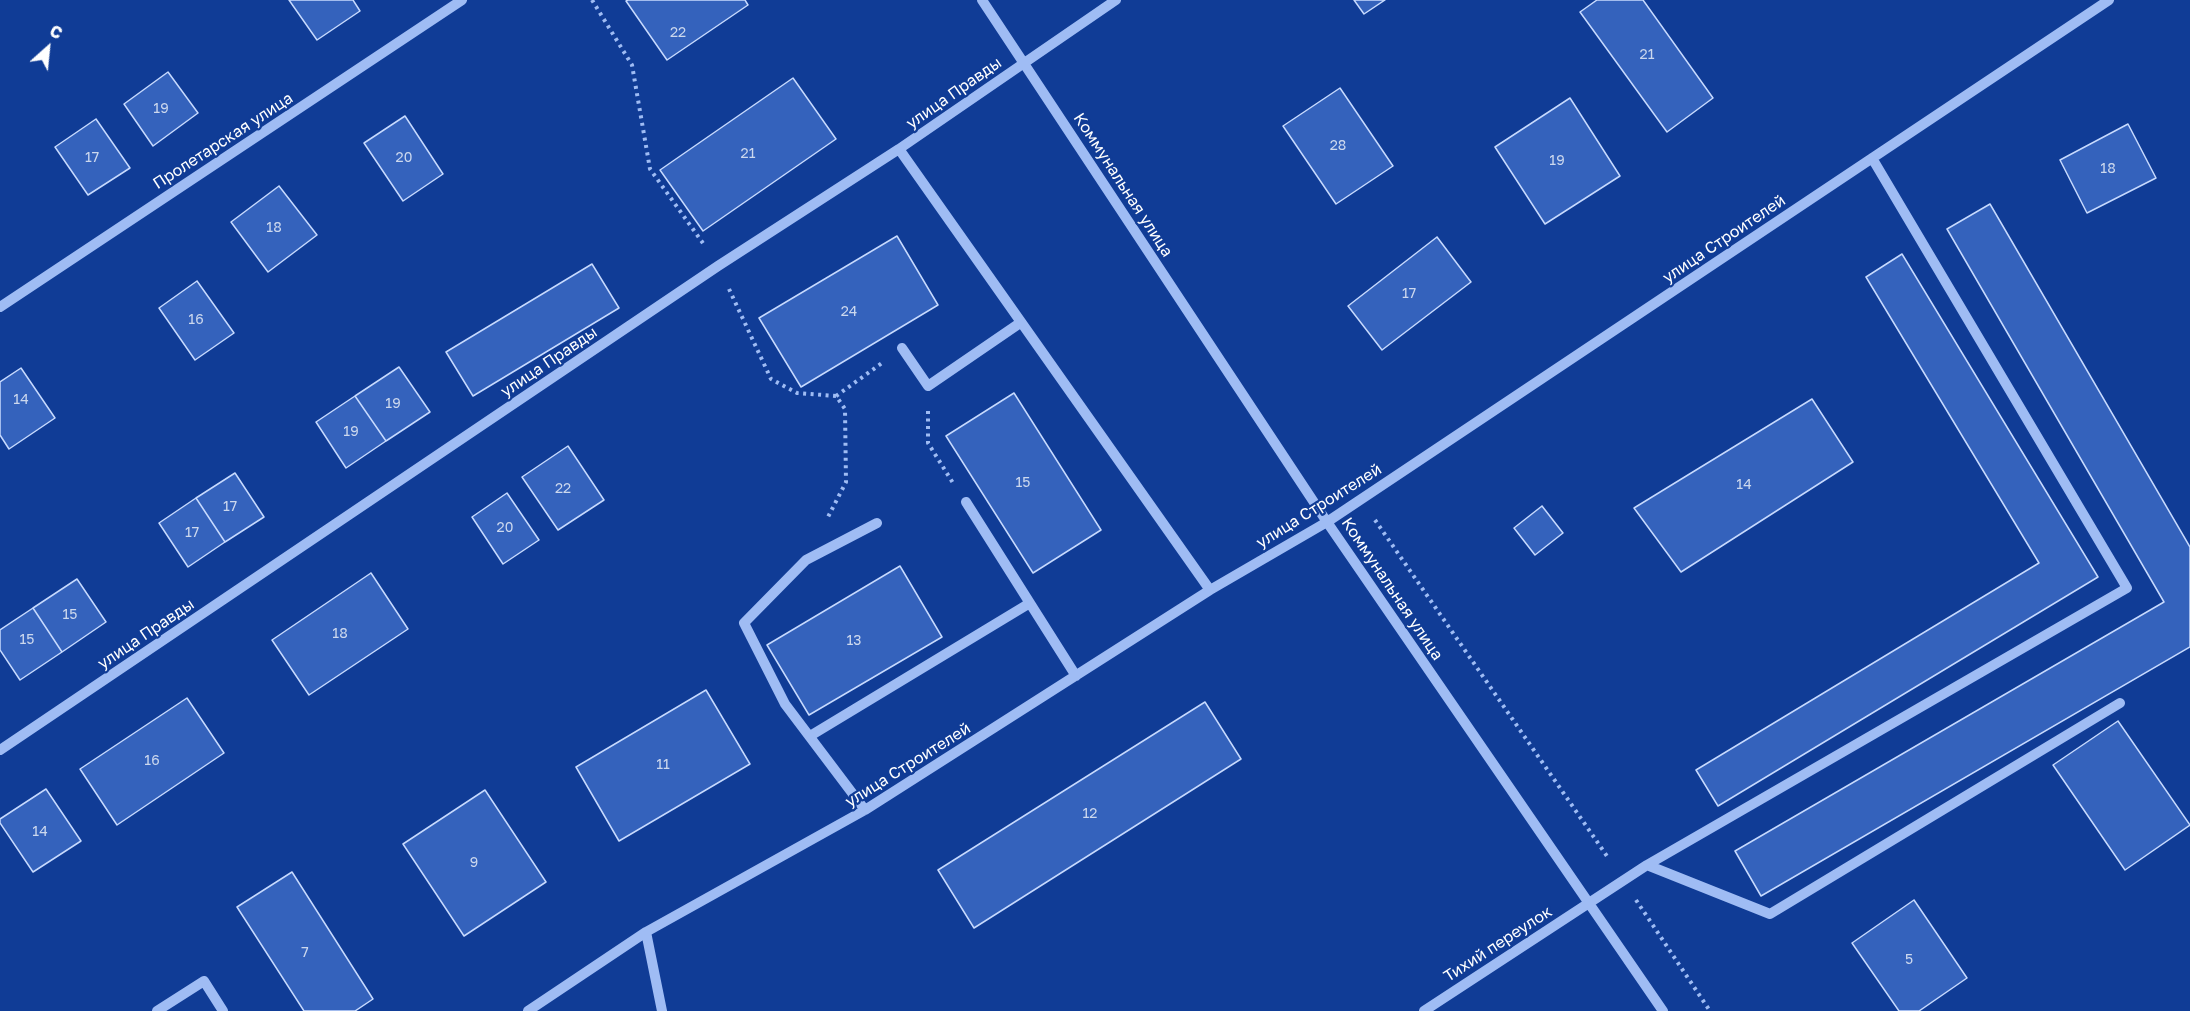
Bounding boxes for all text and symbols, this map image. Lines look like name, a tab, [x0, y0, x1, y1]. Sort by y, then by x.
north arrow	[18, 18, 78, 78]
text: С	[47, 20, 66, 43]
house number: 22	[670, 25, 686, 41]
house number: 21	[1640, 47, 1654, 63]
street label: улица Правды	[903, 53, 1005, 133]
street label: Пролетарская улица	[149, 89, 297, 193]
house number: 19	[153, 101, 169, 117]
street label: Коммунальная улица	[1069, 109, 1177, 261]
house number: 28	[1330, 138, 1346, 154]
house number: 21	[741, 146, 755, 162]
house number: 17	[85, 150, 99, 166]
house number: 20	[396, 150, 412, 166]
house number: 19	[1549, 153, 1565, 169]
house number: 18	[2100, 161, 2116, 177]
street label: улица Строителей	[1659, 191, 1789, 287]
house number: 18	[266, 220, 282, 236]
house number: 17	[1402, 286, 1416, 302]
house number: 24	[841, 304, 857, 320]
house number: 16	[188, 312, 204, 328]
street label: улица Правды	[497, 323, 601, 401]
house number: 14	[13, 392, 29, 408]
house number: 19	[385, 396, 401, 412]
house number: 19	[343, 424, 359, 440]
street label: улица Строителей	[1253, 460, 1385, 552]
house number: 15	[1016, 475, 1030, 491]
house number: 14	[1736, 477, 1752, 493]
house number: 22	[555, 481, 571, 497]
house number: 17	[223, 499, 237, 515]
street label: Коммунальная улица	[1337, 514, 1447, 664]
house number: 20	[497, 520, 513, 536]
house number: 17	[185, 525, 199, 541]
street label: улица Правды	[94, 595, 198, 673]
house number: 15	[63, 607, 77, 623]
house number: 18	[332, 626, 348, 642]
house number: 15	[20, 632, 34, 648]
house number: 13	[847, 633, 861, 649]
street label: улица Строителей	[842, 719, 974, 811]
house number: 16	[144, 753, 160, 769]
house number: 11	[656, 757, 670, 773]
house number: 12	[1083, 806, 1097, 822]
house number: 14	[32, 824, 48, 840]
house number: 9	[470, 855, 478, 871]
street label: Тихий переулок	[1440, 902, 1556, 986]
house number: 7	[301, 945, 309, 961]
house number: 5	[1905, 952, 1913, 968]

